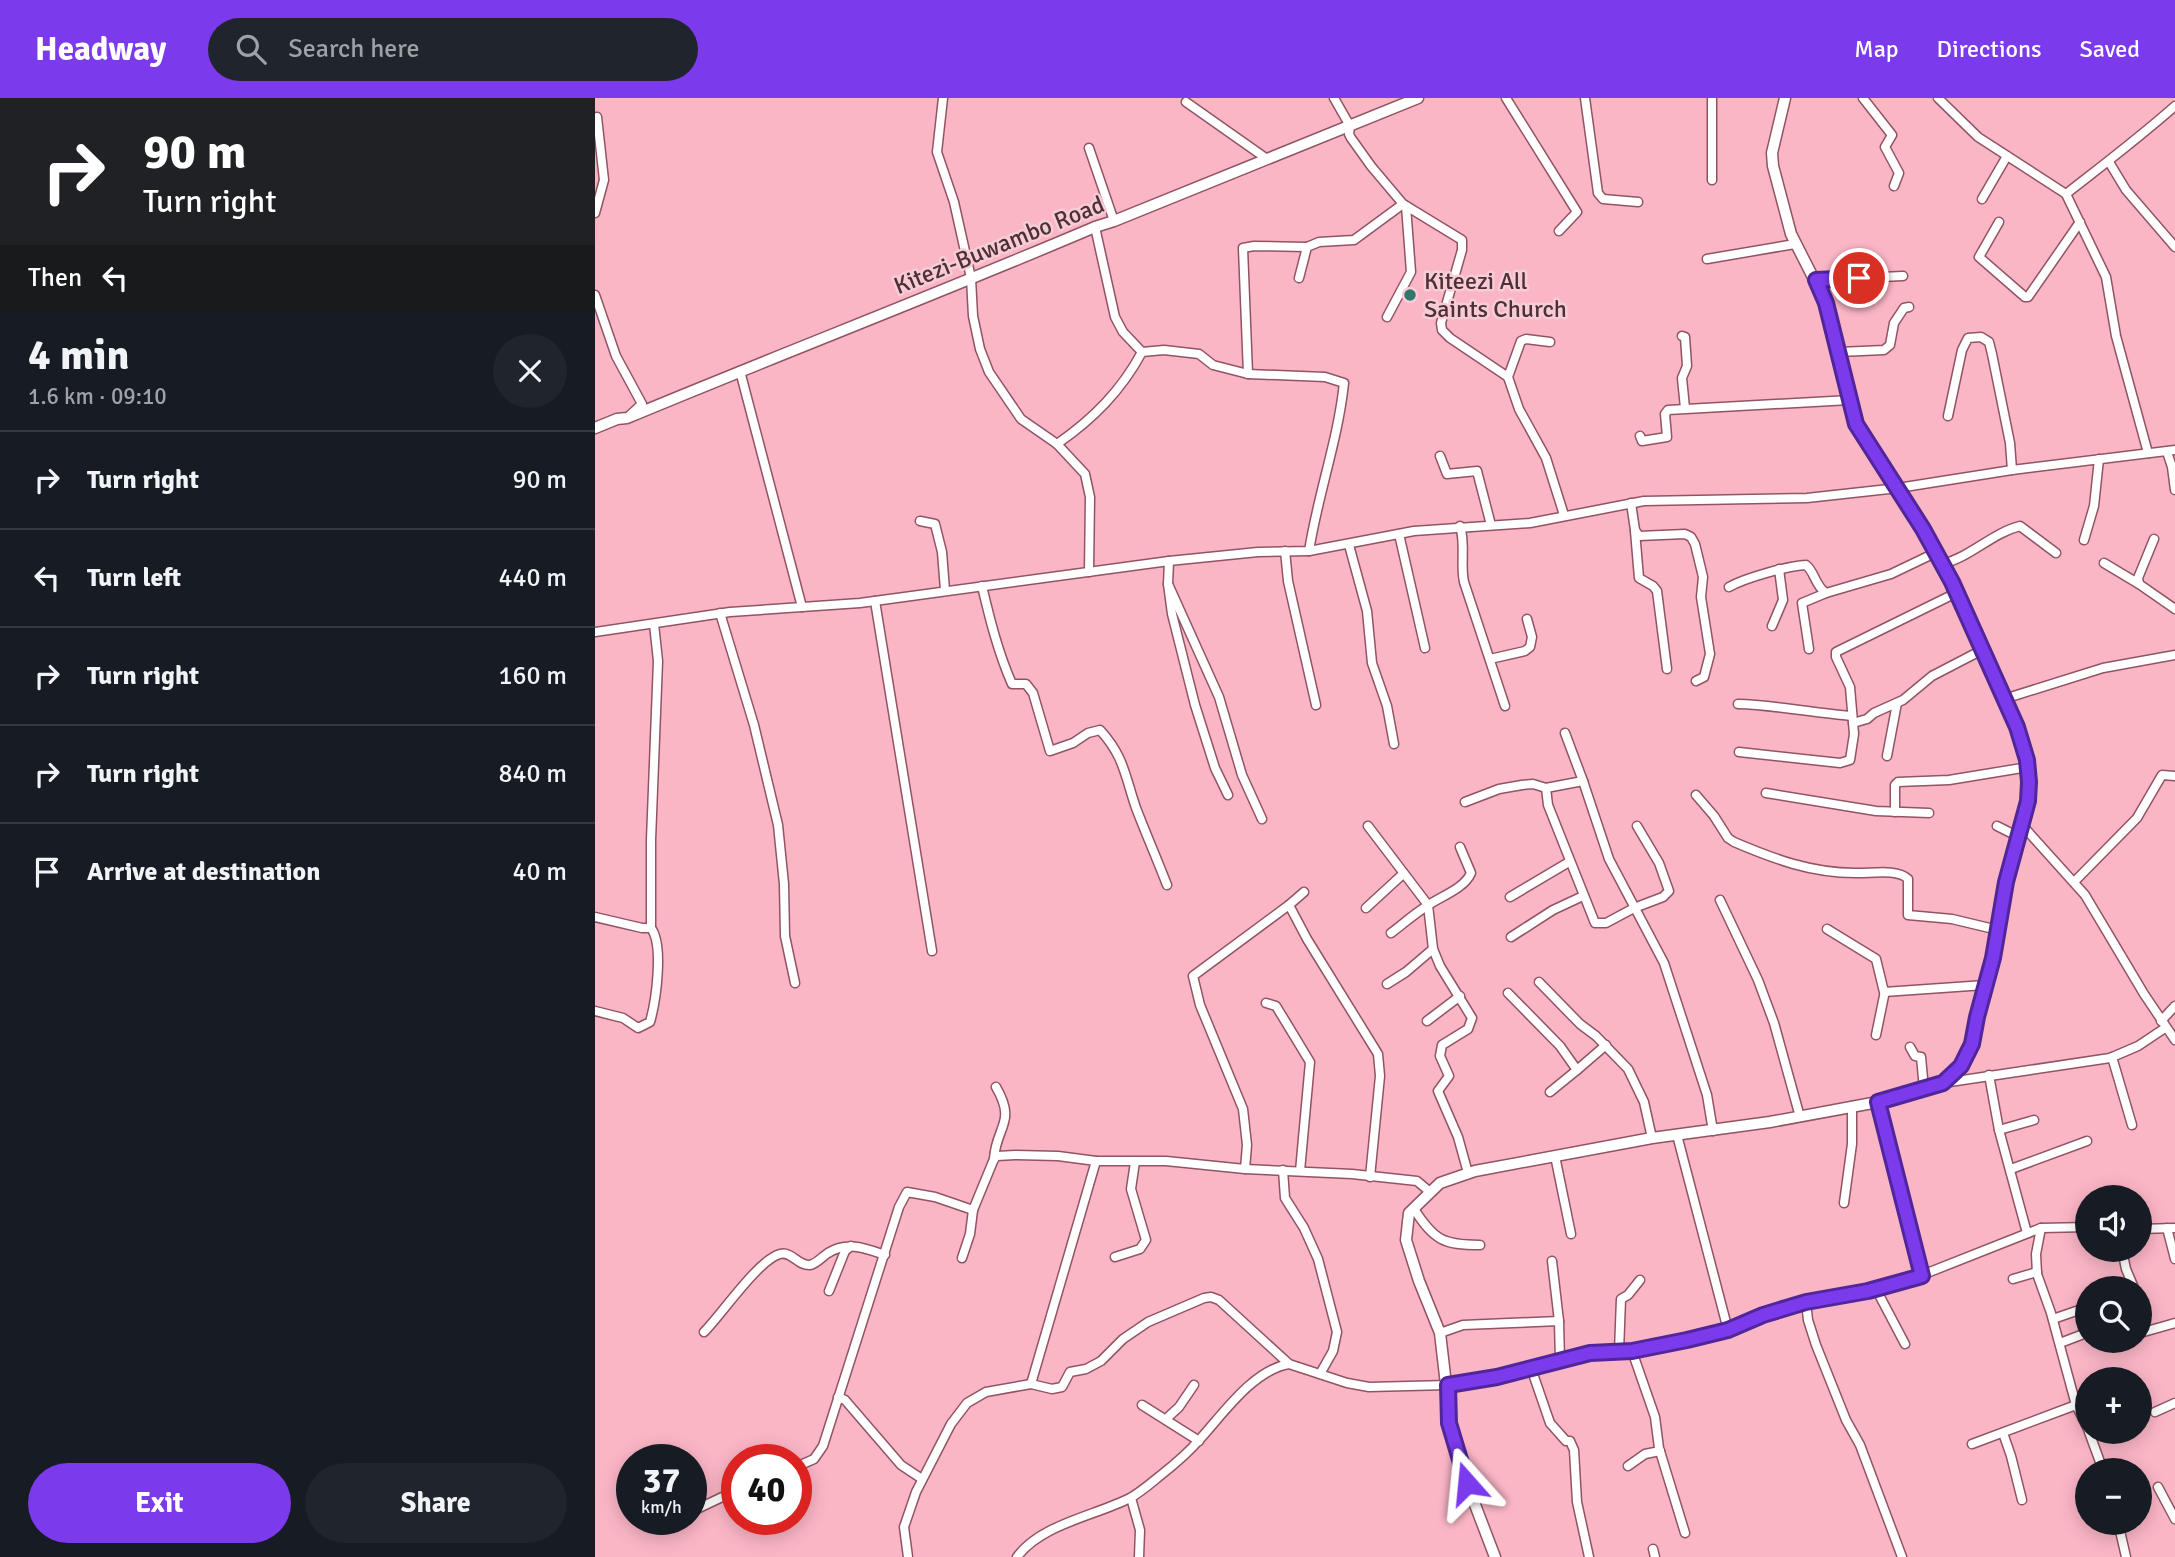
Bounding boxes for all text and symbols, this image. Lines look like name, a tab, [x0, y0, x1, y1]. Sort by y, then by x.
search box	[208, 18, 698, 81]
text: Headway	[35, 29, 166, 70]
icon: search	[232, 30, 270, 68]
text: Search here	[288, 33, 419, 65]
text: Map	[1854, 34, 1899, 64]
text: Directions	[1937, 34, 2042, 64]
text: Saved	[2080, 34, 2140, 64]
text: 90 m	[143, 122, 246, 182]
icon: right	[28, 126, 119, 217]
text: Turn right	[143, 182, 276, 221]
street label: Kitezi-Buwambo Road	[889, 189, 1109, 301]
pin	[1829, 248, 1889, 308]
icon: left	[96, 259, 134, 297]
icon: arrive	[1840, 259, 1878, 297]
text: Then	[28, 262, 82, 294]
place label: Kiteezi All Saints Church	[1424, 266, 1567, 324]
marker: Kiteezi All Saints Church	[1402, 287, 1418, 303]
text: 4 min	[28, 330, 129, 381]
button: close	[493, 334, 567, 408]
text: 1.6 km · 09:10	[28, 382, 167, 411]
icon: right	[28, 461, 66, 499]
text: Turn right	[87, 464, 199, 496]
text: 90 m	[512, 464, 567, 496]
icon: left	[28, 559, 66, 597]
text: Turn left	[87, 562, 181, 594]
text: 440 m	[498, 562, 567, 594]
icon: right	[28, 657, 66, 695]
text: Turn right	[87, 660, 199, 692]
text: 160 m	[498, 660, 567, 692]
icon: right	[28, 755, 66, 793]
text: Turn right	[87, 758, 199, 790]
text: 840 m	[498, 758, 567, 790]
icon: arrive	[28, 853, 66, 891]
text: Arrive at destination	[87, 856, 320, 888]
text: 40 m	[512, 856, 567, 888]
map controls	[2075, 1185, 2152, 1535]
button: sound	[2075, 1185, 2152, 1262]
button: search	[2075, 1276, 2152, 1353]
button: +	[2075, 1367, 2152, 1444]
speed limit sign: 40	[721, 1444, 812, 1535]
position arrow	[1430, 1446, 1504, 1520]
button: −	[2075, 1458, 2152, 1535]
text: 37	[643, 1459, 680, 1502]
button: Exit	[28, 1463, 291, 1543]
button: Share	[305, 1463, 567, 1543]
text: km/h	[641, 1496, 682, 1518]

